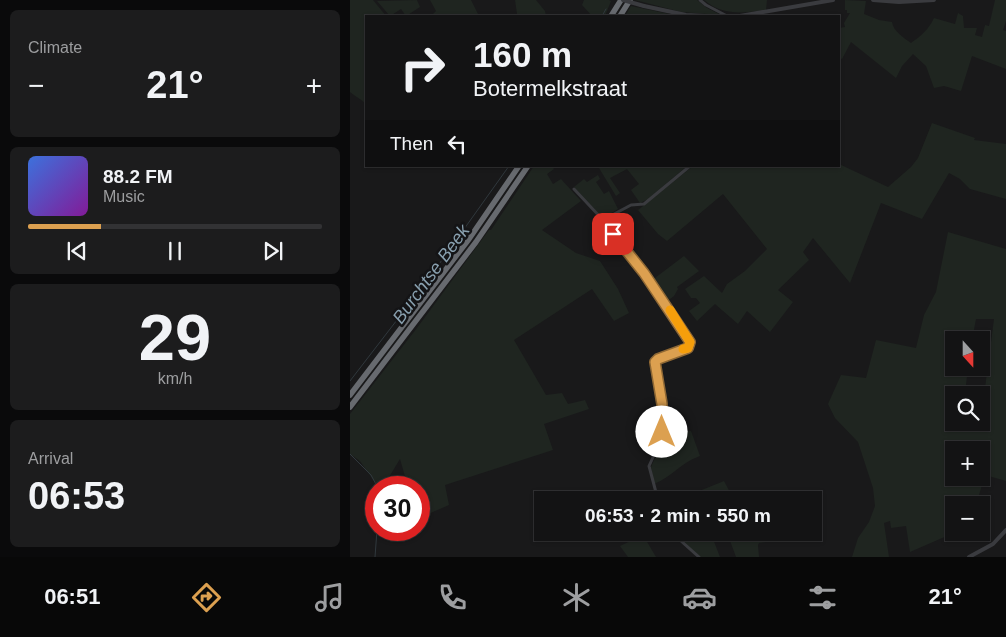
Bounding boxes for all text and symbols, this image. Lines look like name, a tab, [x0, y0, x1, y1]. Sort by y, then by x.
icon: right	[390, 35, 455, 100]
text: 160 m	[473, 35, 572, 74]
text: Climate	[28, 39, 82, 56]
text: 21°	[146, 64, 204, 106]
text: −	[28, 70, 44, 101]
text: +	[306, 70, 322, 101]
text: Botermelkstraat	[473, 76, 627, 101]
icon: left	[443, 130, 471, 158]
text: Then	[390, 133, 433, 154]
text: 88.2 FM	[103, 166, 173, 187]
text: Music	[103, 188, 145, 205]
pin	[592, 213, 634, 255]
water label: Burchtse Beek	[389, 220, 474, 327]
icon: arrive	[599, 220, 627, 248]
icon: previous	[63, 237, 91, 265]
icon: pause	[161, 237, 189, 265]
icon: next	[259, 237, 287, 265]
text: 29	[139, 301, 211, 374]
north arrow	[945, 331, 990, 376]
map controls	[945, 331, 990, 541]
text: km/h	[158, 370, 192, 387]
button: search	[945, 386, 990, 431]
position arrow	[635, 405, 687, 457]
button: +	[945, 441, 990, 486]
text: Arrival	[28, 450, 73, 467]
text: 06:53	[28, 475, 125, 517]
speed limit sign: 30	[365, 476, 430, 541]
button: −	[945, 496, 990, 541]
text: 06:53 · 2 min · 550 m	[585, 505, 771, 526]
icon: directions	[189, 580, 224, 615]
icon: music	[312, 580, 347, 615]
icon: phone	[435, 580, 470, 615]
icon: climate	[559, 580, 594, 615]
icon: car	[682, 580, 717, 615]
icon: filters	[805, 580, 840, 615]
text: 06:51	[44, 584, 100, 609]
text: 21°	[929, 584, 962, 609]

